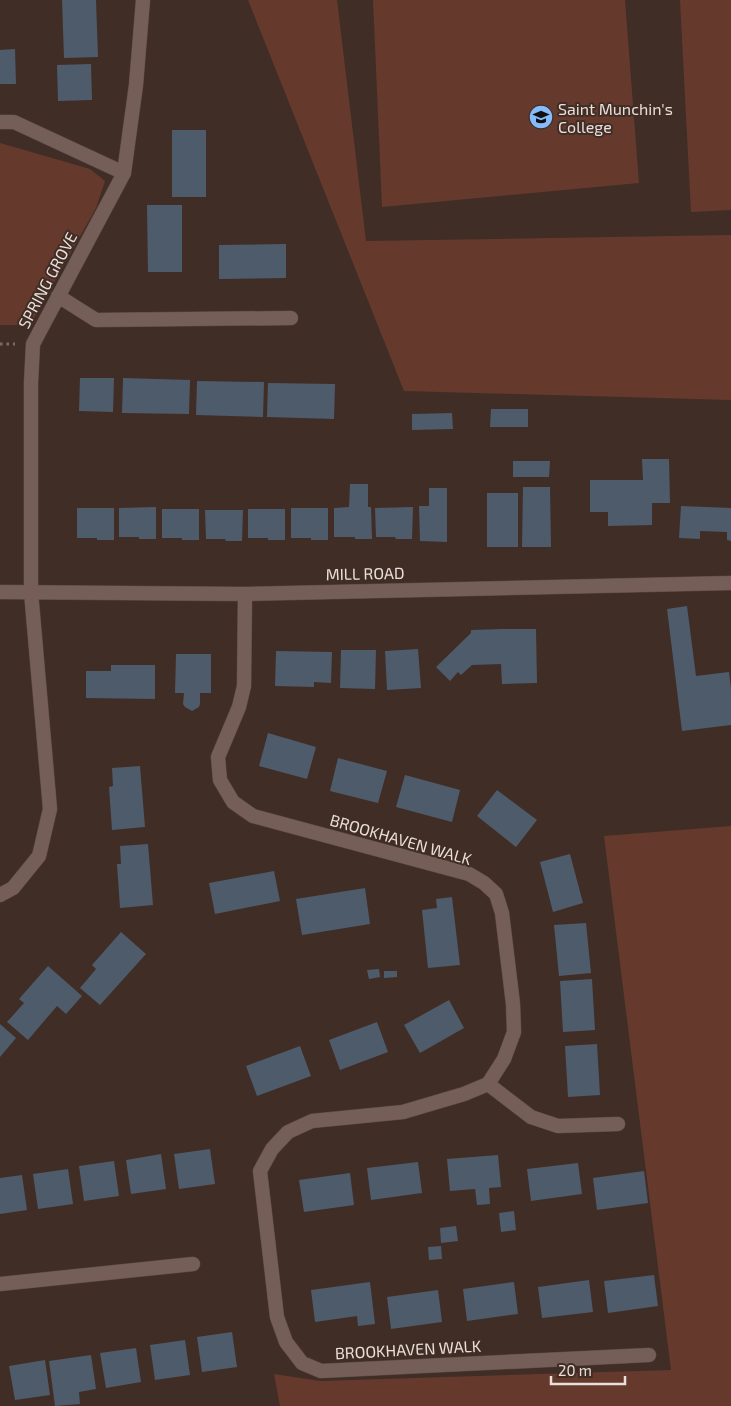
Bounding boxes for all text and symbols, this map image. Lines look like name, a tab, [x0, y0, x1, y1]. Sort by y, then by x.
place label: Saint Munchin's College	[558, 99, 673, 136]
school or university icon: Saint Munchin's College	[528, 104, 554, 130]
street label: SPRING GROVE	[14, 228, 80, 332]
street label: MILL ROAD	[325, 563, 405, 583]
street label: BROOKHAVEN WALK	[328, 810, 475, 868]
street label: BROOKHAVEN WALK	[334, 1336, 482, 1362]
scale bar	[551, 1354, 625, 1386]
text: 20 m	[558, 1361, 592, 1379]

